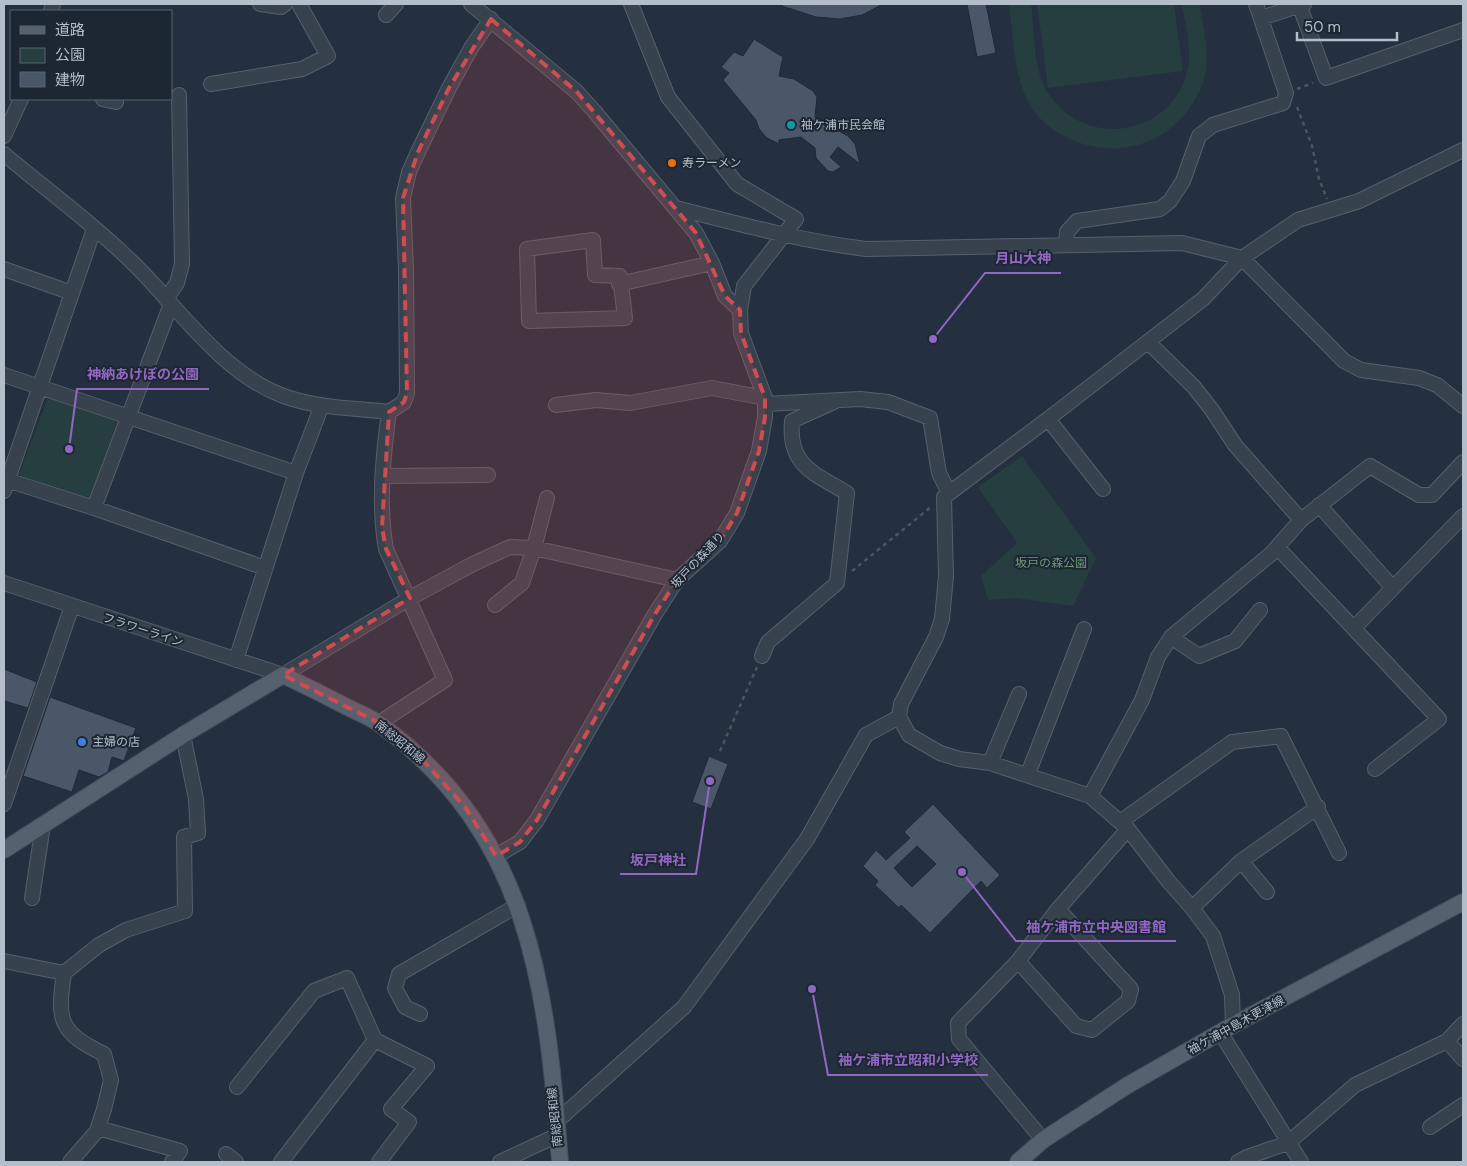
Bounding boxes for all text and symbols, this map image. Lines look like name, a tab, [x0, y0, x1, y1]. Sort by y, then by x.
legend	[10, 10, 172, 100]
scale bar	[1297, 10, 1397, 42]
text: 50 m	[1304, 17, 1341, 37]
text: 道路	[55, 20, 85, 40]
text: 公園	[55, 45, 85, 65]
text: 建物	[55, 70, 85, 90]
place label: 袖ケ浦市民会館	[801, 117, 885, 133]
marker: 袖ケ浦市民会館	[785, 119, 797, 131]
place label: 寿ラーメン	[682, 155, 742, 171]
marker: 寿ラーメン	[666, 157, 678, 169]
callout: 月山大神	[985, 244, 1061, 273]
text: 月山大神	[995, 249, 1051, 267]
callout: 神納あけぼの公園	[77, 360, 209, 389]
text: 神納あけぼの公園	[87, 365, 199, 383]
street label: 坂戸の森通り	[668, 528, 728, 592]
park label: 坂戸の森公園	[1015, 555, 1087, 571]
street label: フラワーライン	[101, 609, 185, 651]
street label: 南総昭和線	[372, 717, 428, 767]
place label: 主婦の店	[92, 734, 140, 750]
marker: 主婦の店	[76, 736, 88, 748]
callout: 坂戸神社	[620, 845, 696, 874]
text: 坂戸神社	[630, 851, 686, 869]
callout: 袖ケ浦市立中央図書館	[1016, 912, 1176, 941]
text: 袖ケ浦市立中央図書館	[1026, 918, 1166, 936]
street label: 袖ケ浦中島木更津線	[1185, 992, 1287, 1058]
callout: 袖ケ浦市立昭和小学校	[828, 1046, 988, 1075]
text: 袖ケ浦市立昭和小学校	[838, 1051, 978, 1069]
street label: 南総昭和線	[544, 1086, 566, 1148]

